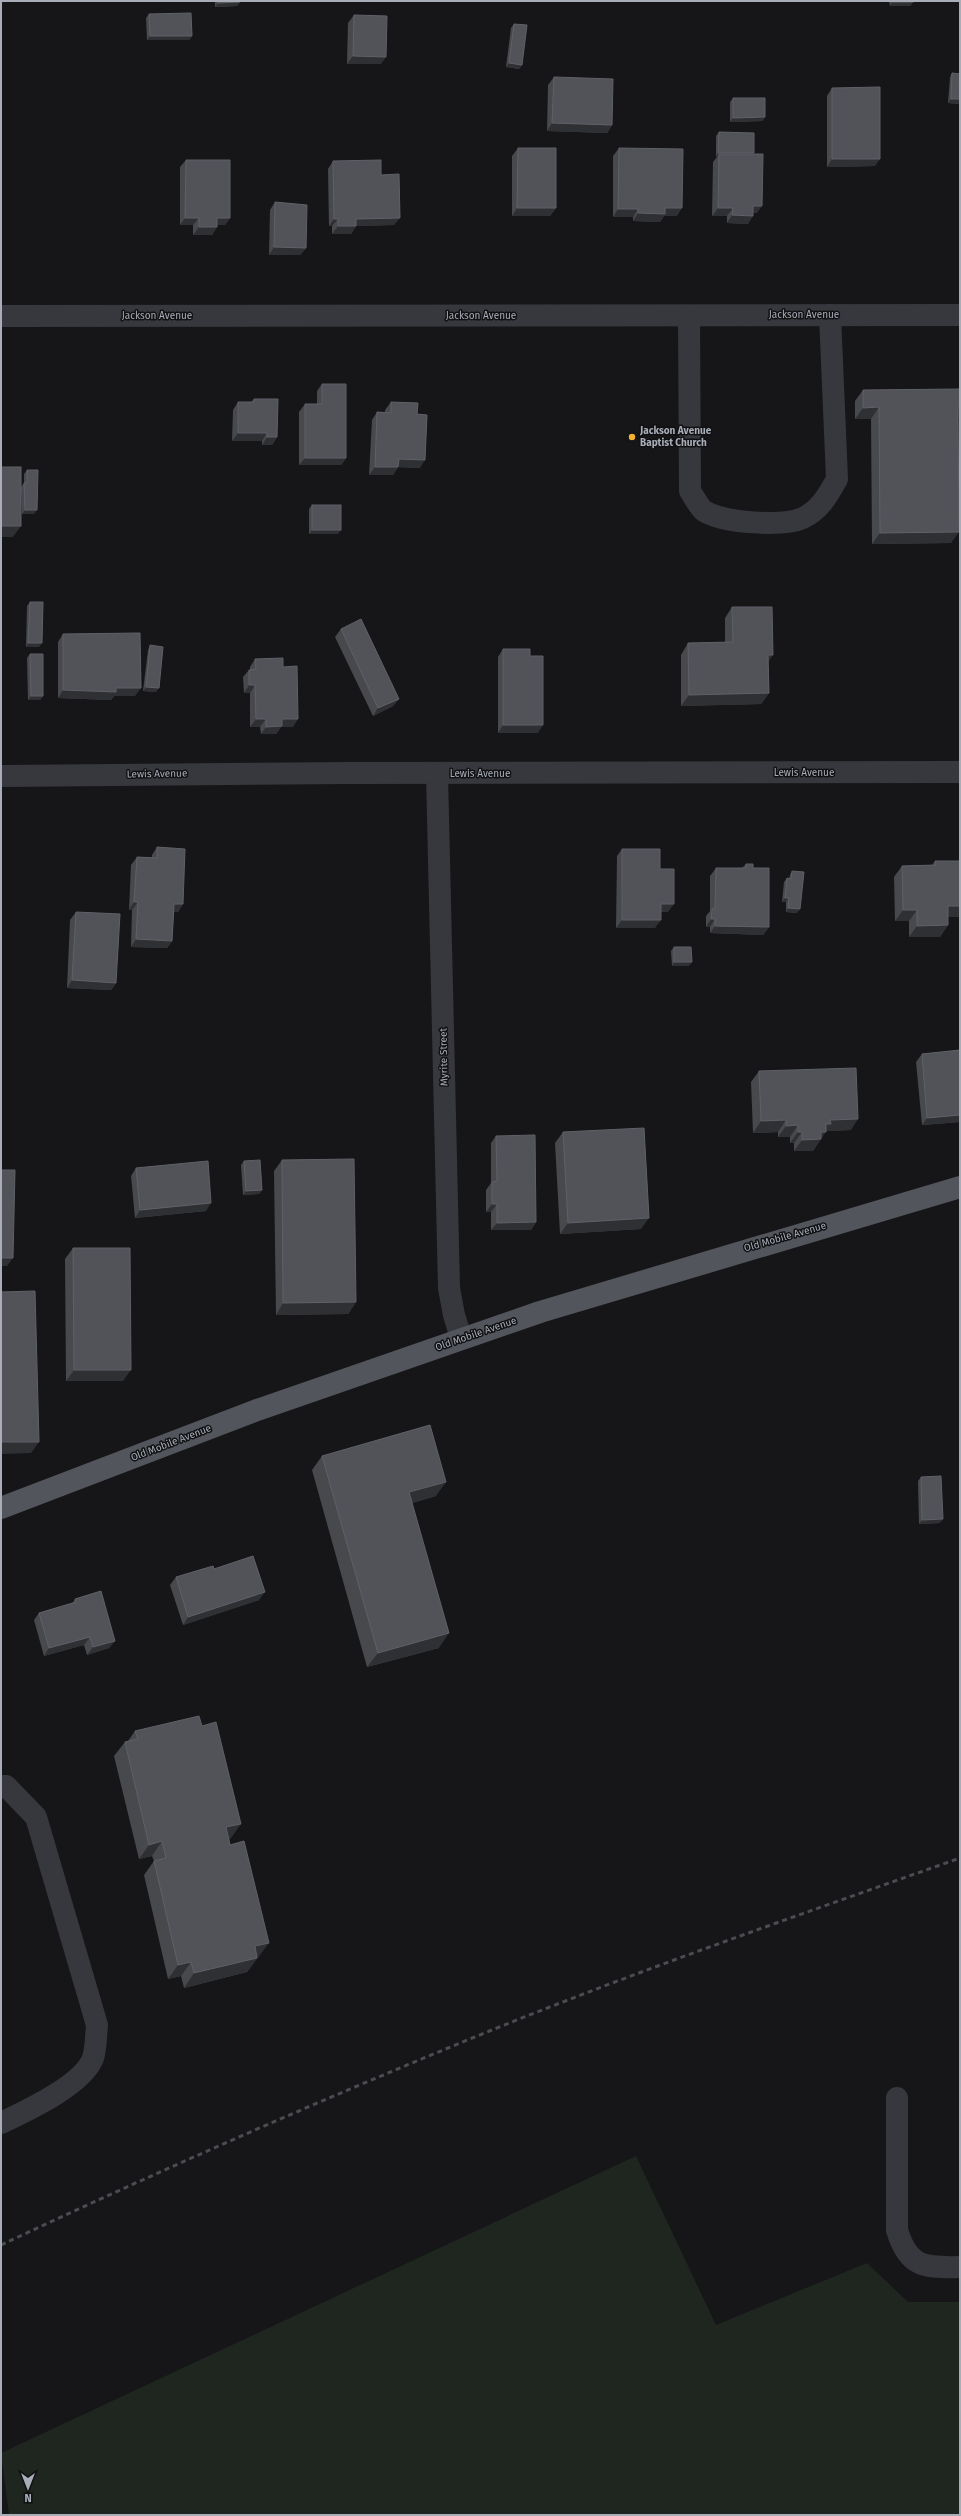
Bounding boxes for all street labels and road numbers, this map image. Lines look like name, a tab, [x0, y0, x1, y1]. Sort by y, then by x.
street label: Jackson Avenue	[769, 309, 839, 321]
street label: Jackson Avenue	[122, 310, 192, 322]
street label: Jackson Avenue	[446, 310, 516, 322]
street label: Lewis Avenue	[127, 767, 187, 781]
street label: Lewis Avenue	[774, 767, 834, 779]
street label: Lewis Avenue	[450, 768, 510, 780]
street label: Myrite Street	[437, 1027, 451, 1086]
street label: Old Mobile Avenue	[743, 1220, 827, 1254]
street label: Old Mobile Avenue	[434, 1314, 518, 1354]
street label: Old Mobile Avenue	[129, 1422, 213, 1464]

